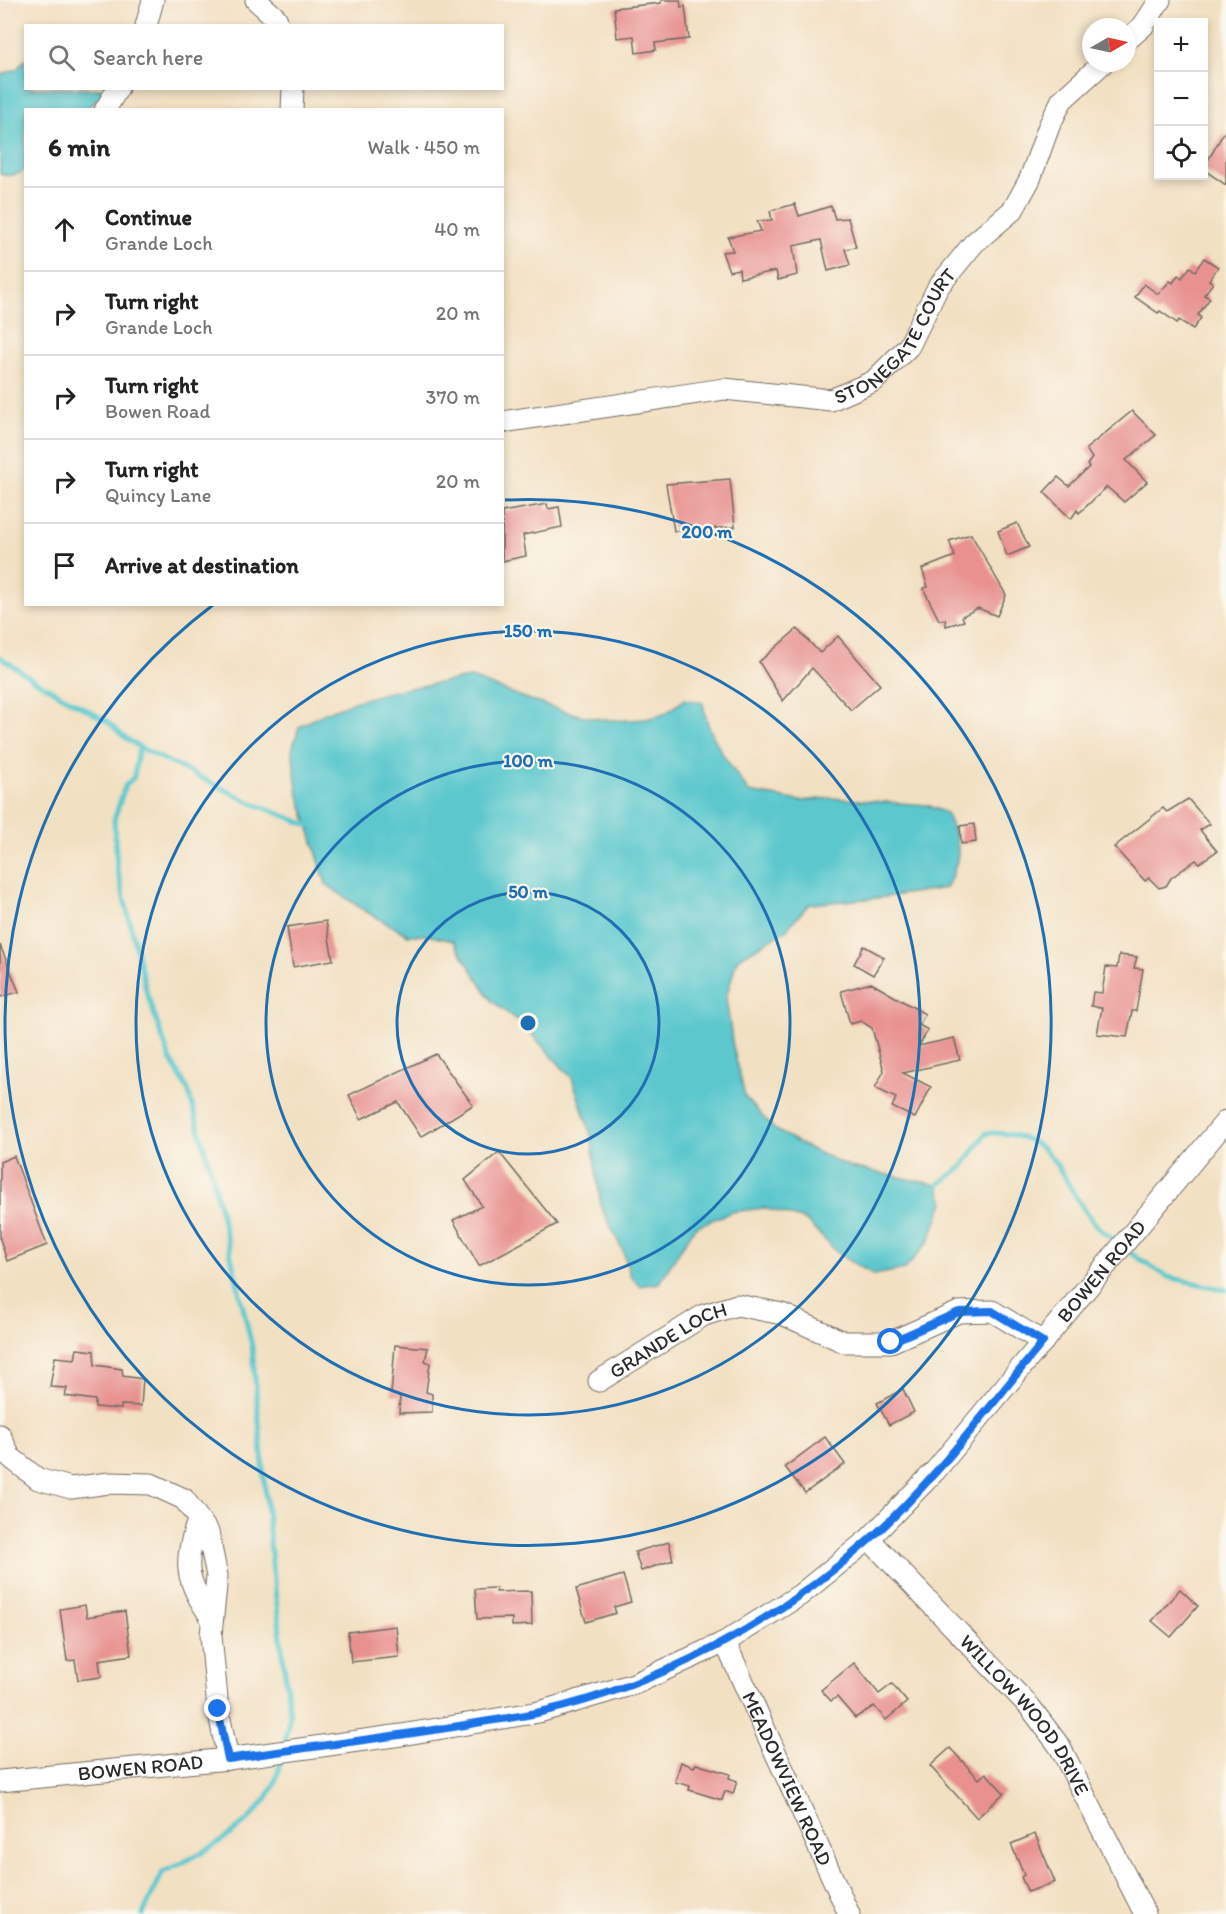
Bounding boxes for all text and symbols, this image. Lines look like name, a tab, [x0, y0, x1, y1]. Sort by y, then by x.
north arrow	[1082, 18, 1136, 72]
map controls	[1154, 18, 1208, 180]
button: +	[1154, 18, 1208, 72]
search box	[24, 24, 504, 90]
icon: search	[45, 41, 78, 74]
text: Search here	[93, 44, 203, 71]
button: −	[1154, 72, 1208, 126]
button: locate	[1154, 126, 1208, 180]
text: 6 min	[48, 131, 110, 163]
text: Walk · 450 m	[367, 135, 480, 159]
text: Continue	[105, 204, 192, 231]
icon: ahead	[48, 213, 81, 246]
text: 40 m	[434, 217, 480, 241]
text: Grande Loch	[105, 231, 213, 255]
street label: STONEGATE COURT	[830, 263, 961, 409]
text: Turn right	[105, 288, 199, 315]
icon: right	[48, 297, 81, 330]
text: 20 m	[436, 301, 480, 325]
text: Grande Loch	[105, 315, 213, 339]
text: Turn right	[105, 372, 199, 399]
icon: right	[48, 381, 81, 414]
text: 370 m	[426, 385, 480, 409]
text: Bowen Road	[105, 399, 210, 423]
text: Turn right	[105, 456, 199, 483]
icon: right	[48, 465, 81, 498]
text: 20 m	[436, 469, 480, 493]
text: Quincy Lane	[105, 483, 211, 507]
text: 200 m	[682, 521, 733, 543]
icon: arrive	[48, 549, 81, 582]
text: Arrive at destination	[105, 552, 299, 579]
text: 150 m	[504, 620, 553, 642]
text: 100 m	[503, 750, 554, 772]
text: 50 m	[508, 881, 549, 903]
centre of rings	[518, 1013, 538, 1033]
street label: BOWEN ROAD	[1052, 1215, 1151, 1327]
street label: GRANDE LOCH	[605, 1297, 730, 1383]
route start	[877, 1328, 903, 1354]
street label: WILLOW WOOD DRIVE	[955, 1629, 1095, 1799]
street label: MEADOWVIEW ROAD	[737, 1688, 837, 1869]
route end	[204, 1695, 230, 1721]
street label: BOWEN ROAD	[77, 1749, 204, 1785]

